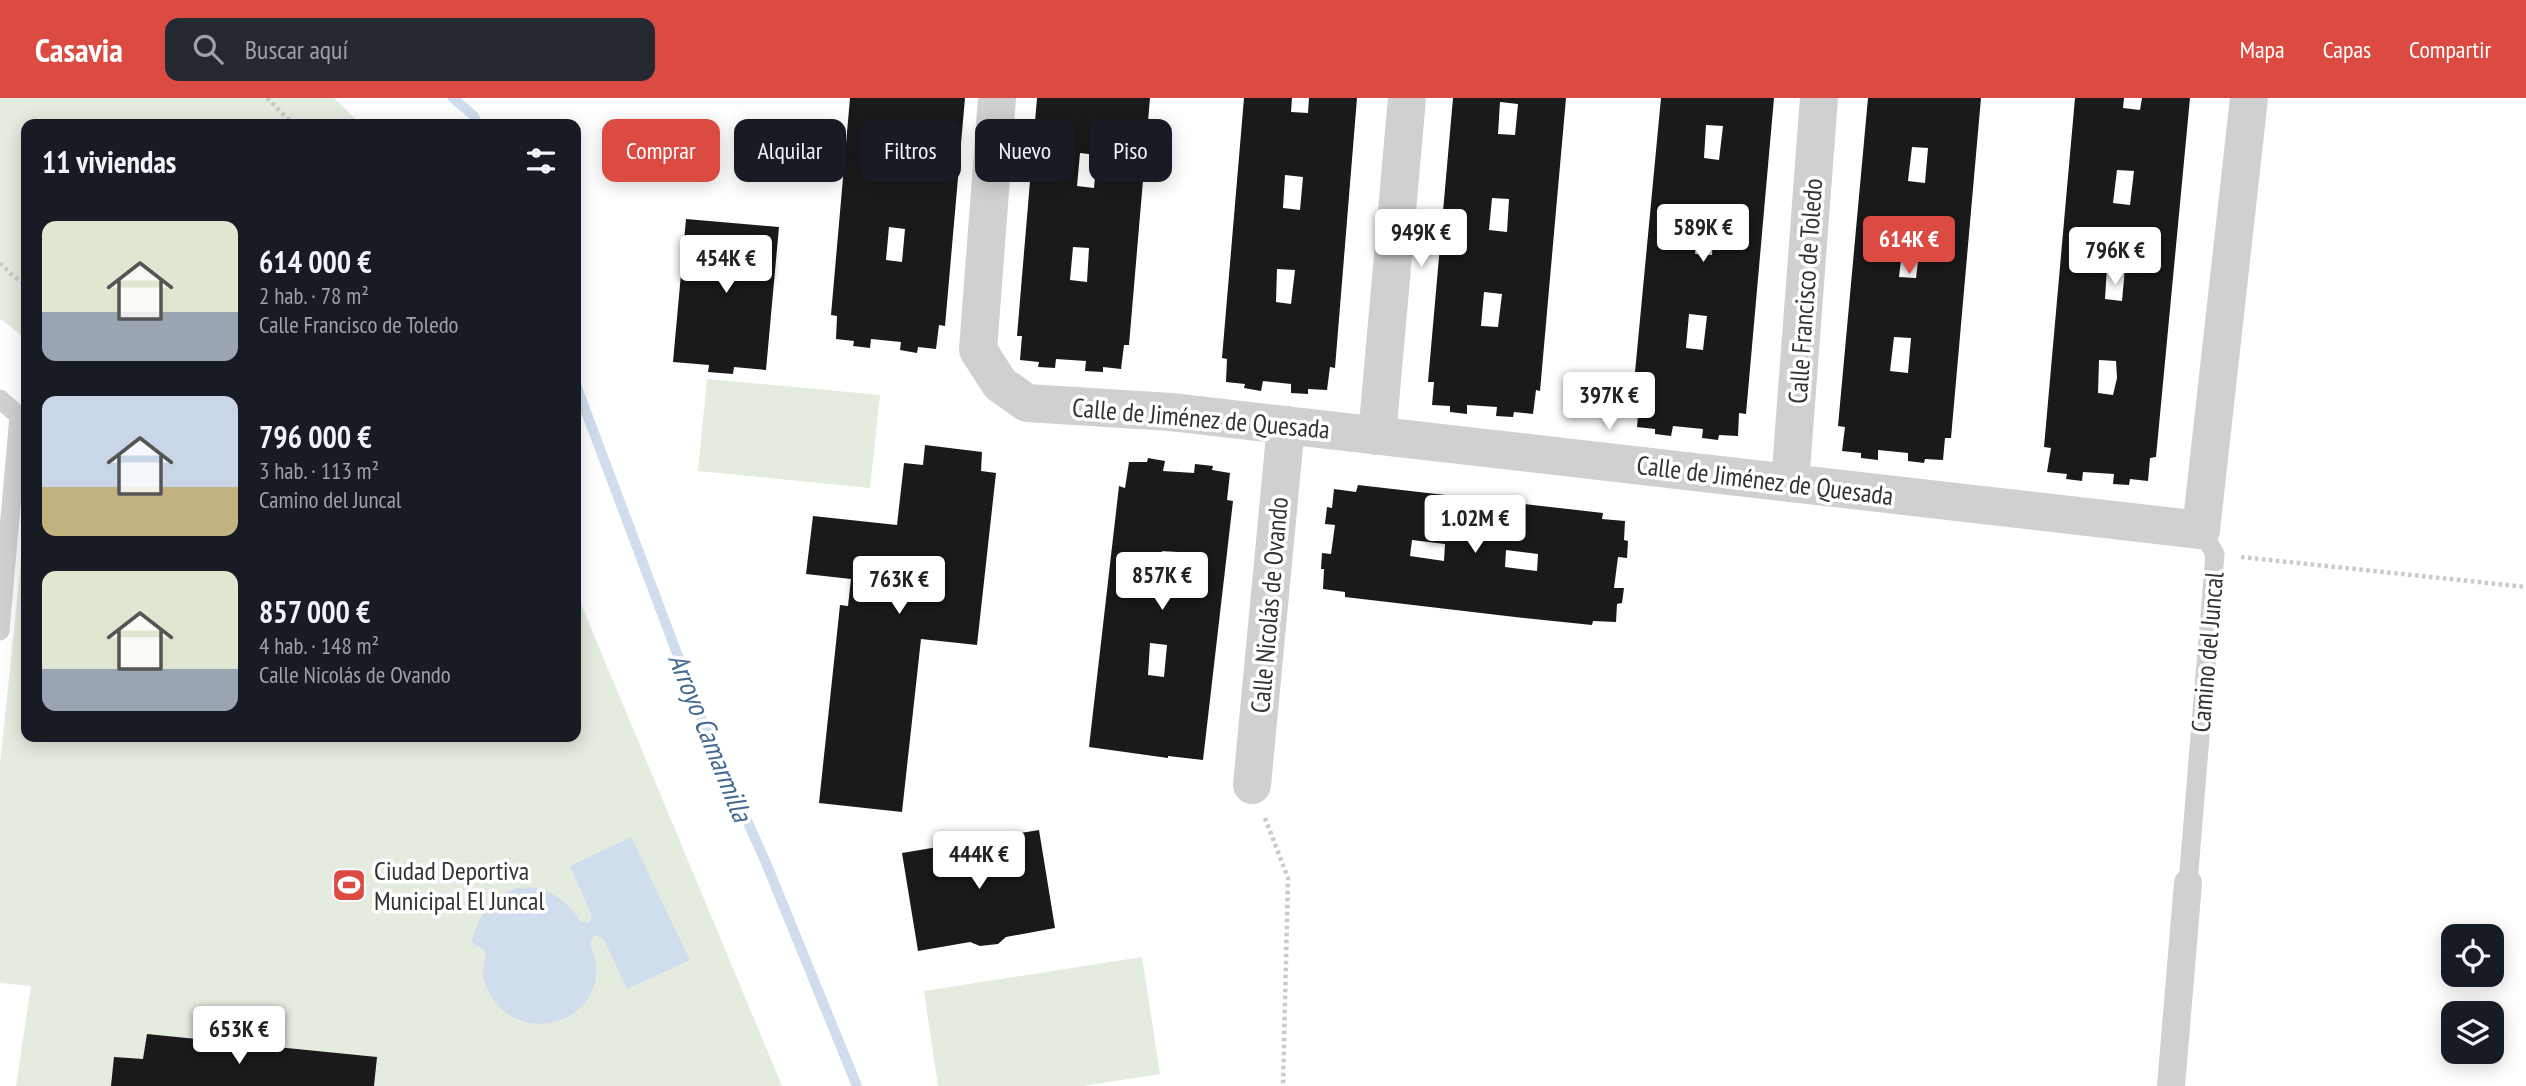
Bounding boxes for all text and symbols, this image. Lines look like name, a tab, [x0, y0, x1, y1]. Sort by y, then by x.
search box	[165, 18, 655, 81]
text: Casavia	[35, 28, 123, 71]
icon: search	[189, 30, 227, 68]
text: Buscar aquí	[245, 33, 348, 66]
text: Mapa	[2240, 34, 2285, 65]
text: Capas	[2323, 34, 2371, 65]
text: Compartir	[2409, 34, 2491, 65]
chip: Comprar	[602, 119, 720, 182]
chip: Alquilar	[734, 119, 846, 182]
chip: Filtros	[860, 119, 961, 182]
chip: Nuevo	[975, 119, 1075, 182]
chip: Piso	[1089, 119, 1172, 182]
text: 11 viviendas	[42, 142, 176, 181]
icon: filters	[522, 142, 560, 180]
street label: Calle Francisco de Toledo	[1781, 177, 1829, 405]
pin: 589K €	[1646, 204, 1760, 264]
pin: 949K €	[1364, 209, 1478, 269]
text: 589K €	[1673, 212, 1733, 241]
pin: 614K €	[1852, 216, 1966, 276]
text: 949K €	[1391, 217, 1451, 246]
text: 614K €	[1879, 224, 1939, 253]
pin: 796K €	[2058, 228, 2172, 287]
text: 796K €	[2085, 235, 2145, 264]
pin: 454K €	[669, 236, 783, 295]
text: 614 000 €	[259, 242, 372, 281]
text: 454K €	[696, 243, 756, 272]
icon: home	[98, 249, 182, 333]
text: 2 hab. · 78 m²	[259, 281, 369, 310]
text: Calle Francisco de Toledo	[259, 310, 459, 339]
pin: 397K €	[1552, 372, 1666, 432]
text: 397K €	[1579, 380, 1639, 409]
street label: Calle de Jiménez de Quesada	[1071, 390, 1331, 446]
text: 796 000 €	[259, 417, 372, 456]
icon: home	[98, 424, 182, 508]
street label: Calle de Jiménez de Quesada	[1635, 448, 1895, 512]
text: 3 hab. · 113 m²	[259, 456, 379, 485]
text: Camino del Juncal	[259, 485, 401, 514]
street label: Calle Nicolás de Ovando	[1243, 496, 1295, 714]
pin: 1.02M €	[1410, 496, 1540, 555]
text: 1.02M €	[1441, 503, 1509, 532]
pin: 857K €	[1105, 552, 1219, 612]
pin: 763K €	[842, 556, 956, 616]
text: 857K €	[1132, 560, 1192, 589]
text: 763K €	[869, 564, 929, 593]
street label: Camino del Juncal	[2184, 570, 2230, 734]
text: 857 000 €	[259, 592, 370, 631]
icon: home	[98, 599, 182, 683]
text: 4 hab. · 148 m²	[259, 631, 379, 660]
water label: Arroyo Camarmilla	[660, 647, 762, 828]
text: Calle Nicolás de Ovando	[259, 660, 451, 689]
pin: 444K €	[922, 832, 1036, 891]
text: 444K €	[949, 839, 1009, 868]
place label: Ciudad Deportiva Municipal El Juncal	[374, 854, 544, 917]
sports icon: Ciudad Deportiva Municipal El Juncal	[330, 866, 368, 904]
map controls	[2441, 924, 2504, 1064]
button: locate	[2441, 924, 2504, 987]
button: layers	[2441, 1001, 2504, 1064]
pin: 653K €	[182, 1006, 296, 1066]
text: 653K €	[209, 1014, 269, 1043]

